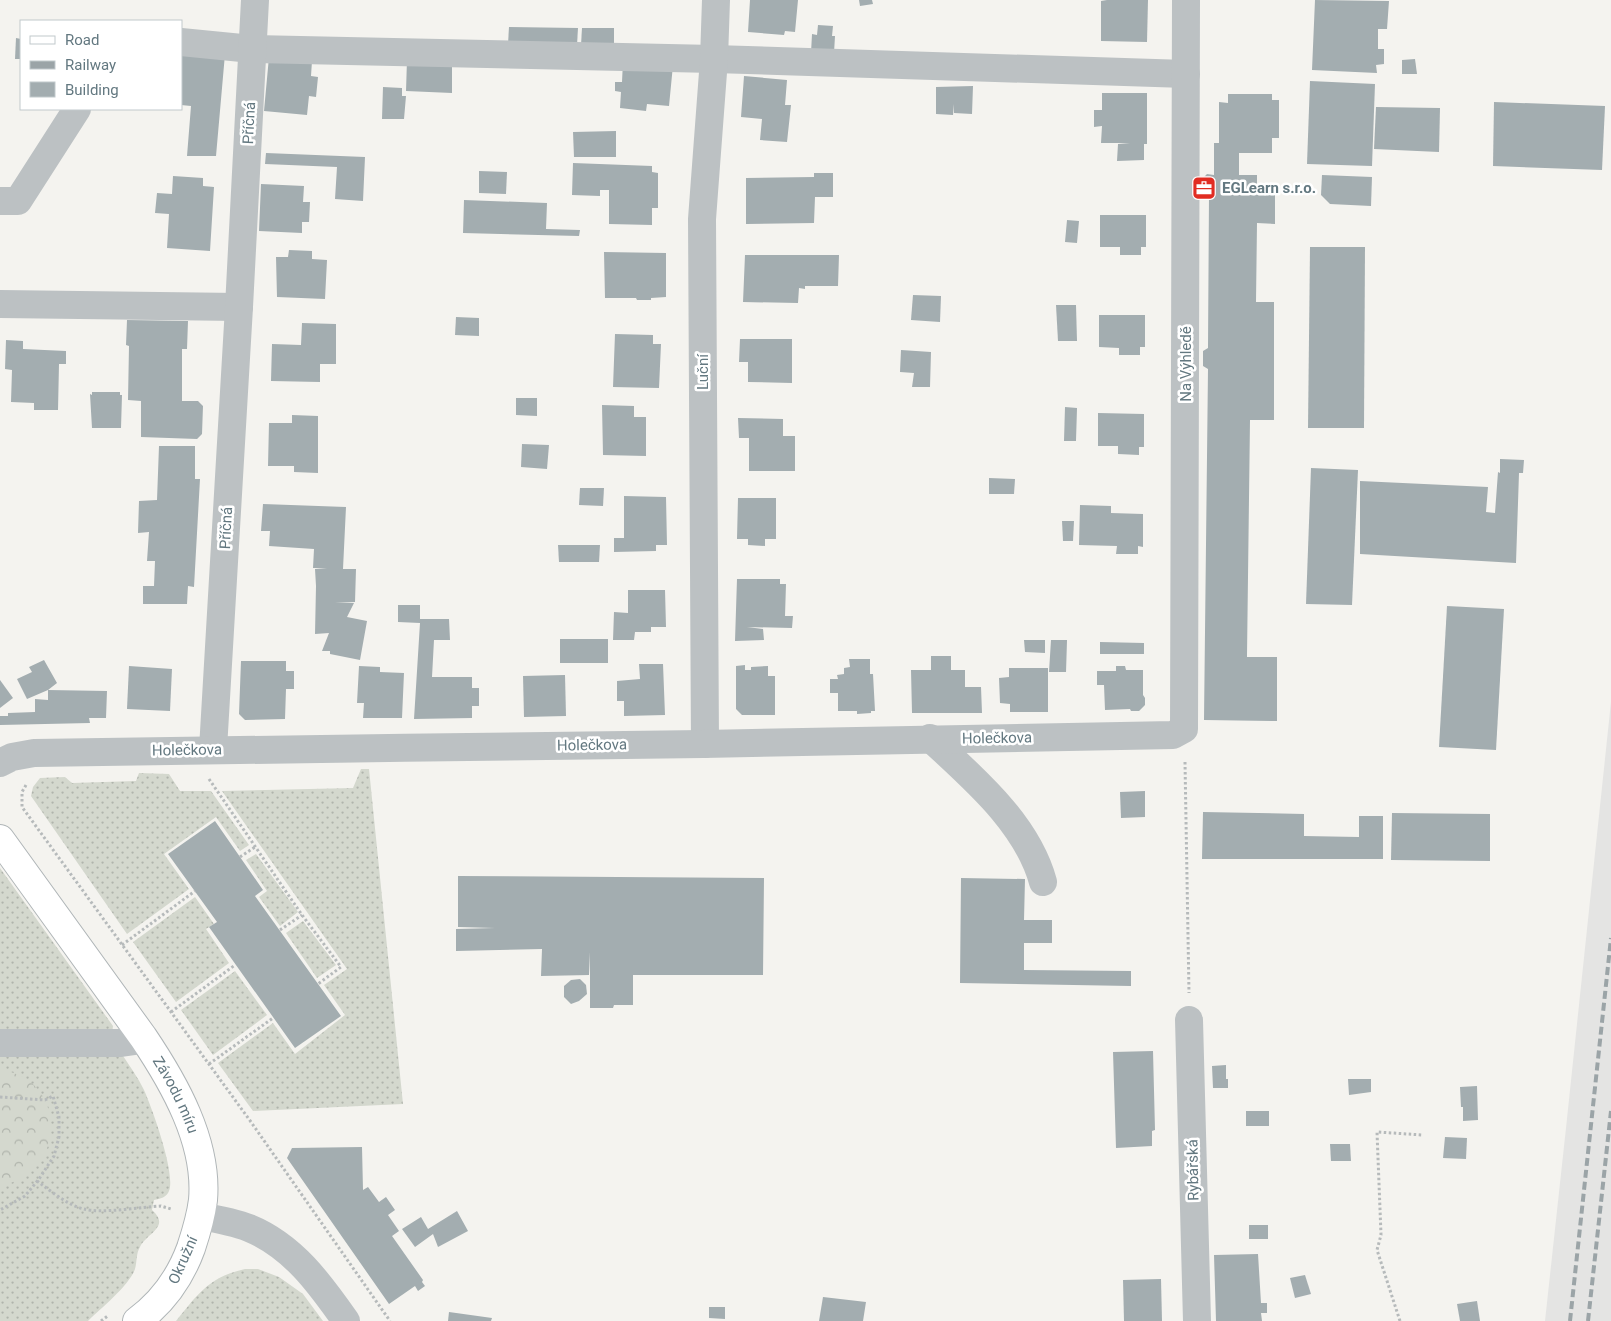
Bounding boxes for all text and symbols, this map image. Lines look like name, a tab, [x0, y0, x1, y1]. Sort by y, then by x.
legend	[20, 20, 182, 110]
text: Road	[65, 31, 99, 49]
text: Railway	[65, 56, 116, 74]
text: Building	[65, 81, 119, 99]
street label: Příčná	[239, 101, 259, 145]
office icon: EGLearn s.r.o.	[1191, 175, 1217, 201]
place label: EGLearn s.r.o.	[1222, 179, 1316, 197]
street label: Na Výhledě	[1177, 326, 1195, 402]
street label: Luční	[694, 353, 712, 390]
street label: Příčná	[216, 506, 236, 550]
street label: Holečkova	[962, 728, 1032, 748]
street label: Holečkova	[557, 735, 627, 755]
street label: Holečkova	[152, 740, 222, 760]
street label: Závodu míru	[149, 1053, 202, 1136]
street label: Rybářská	[1183, 1139, 1203, 1201]
street label: Okružní	[164, 1232, 202, 1287]

